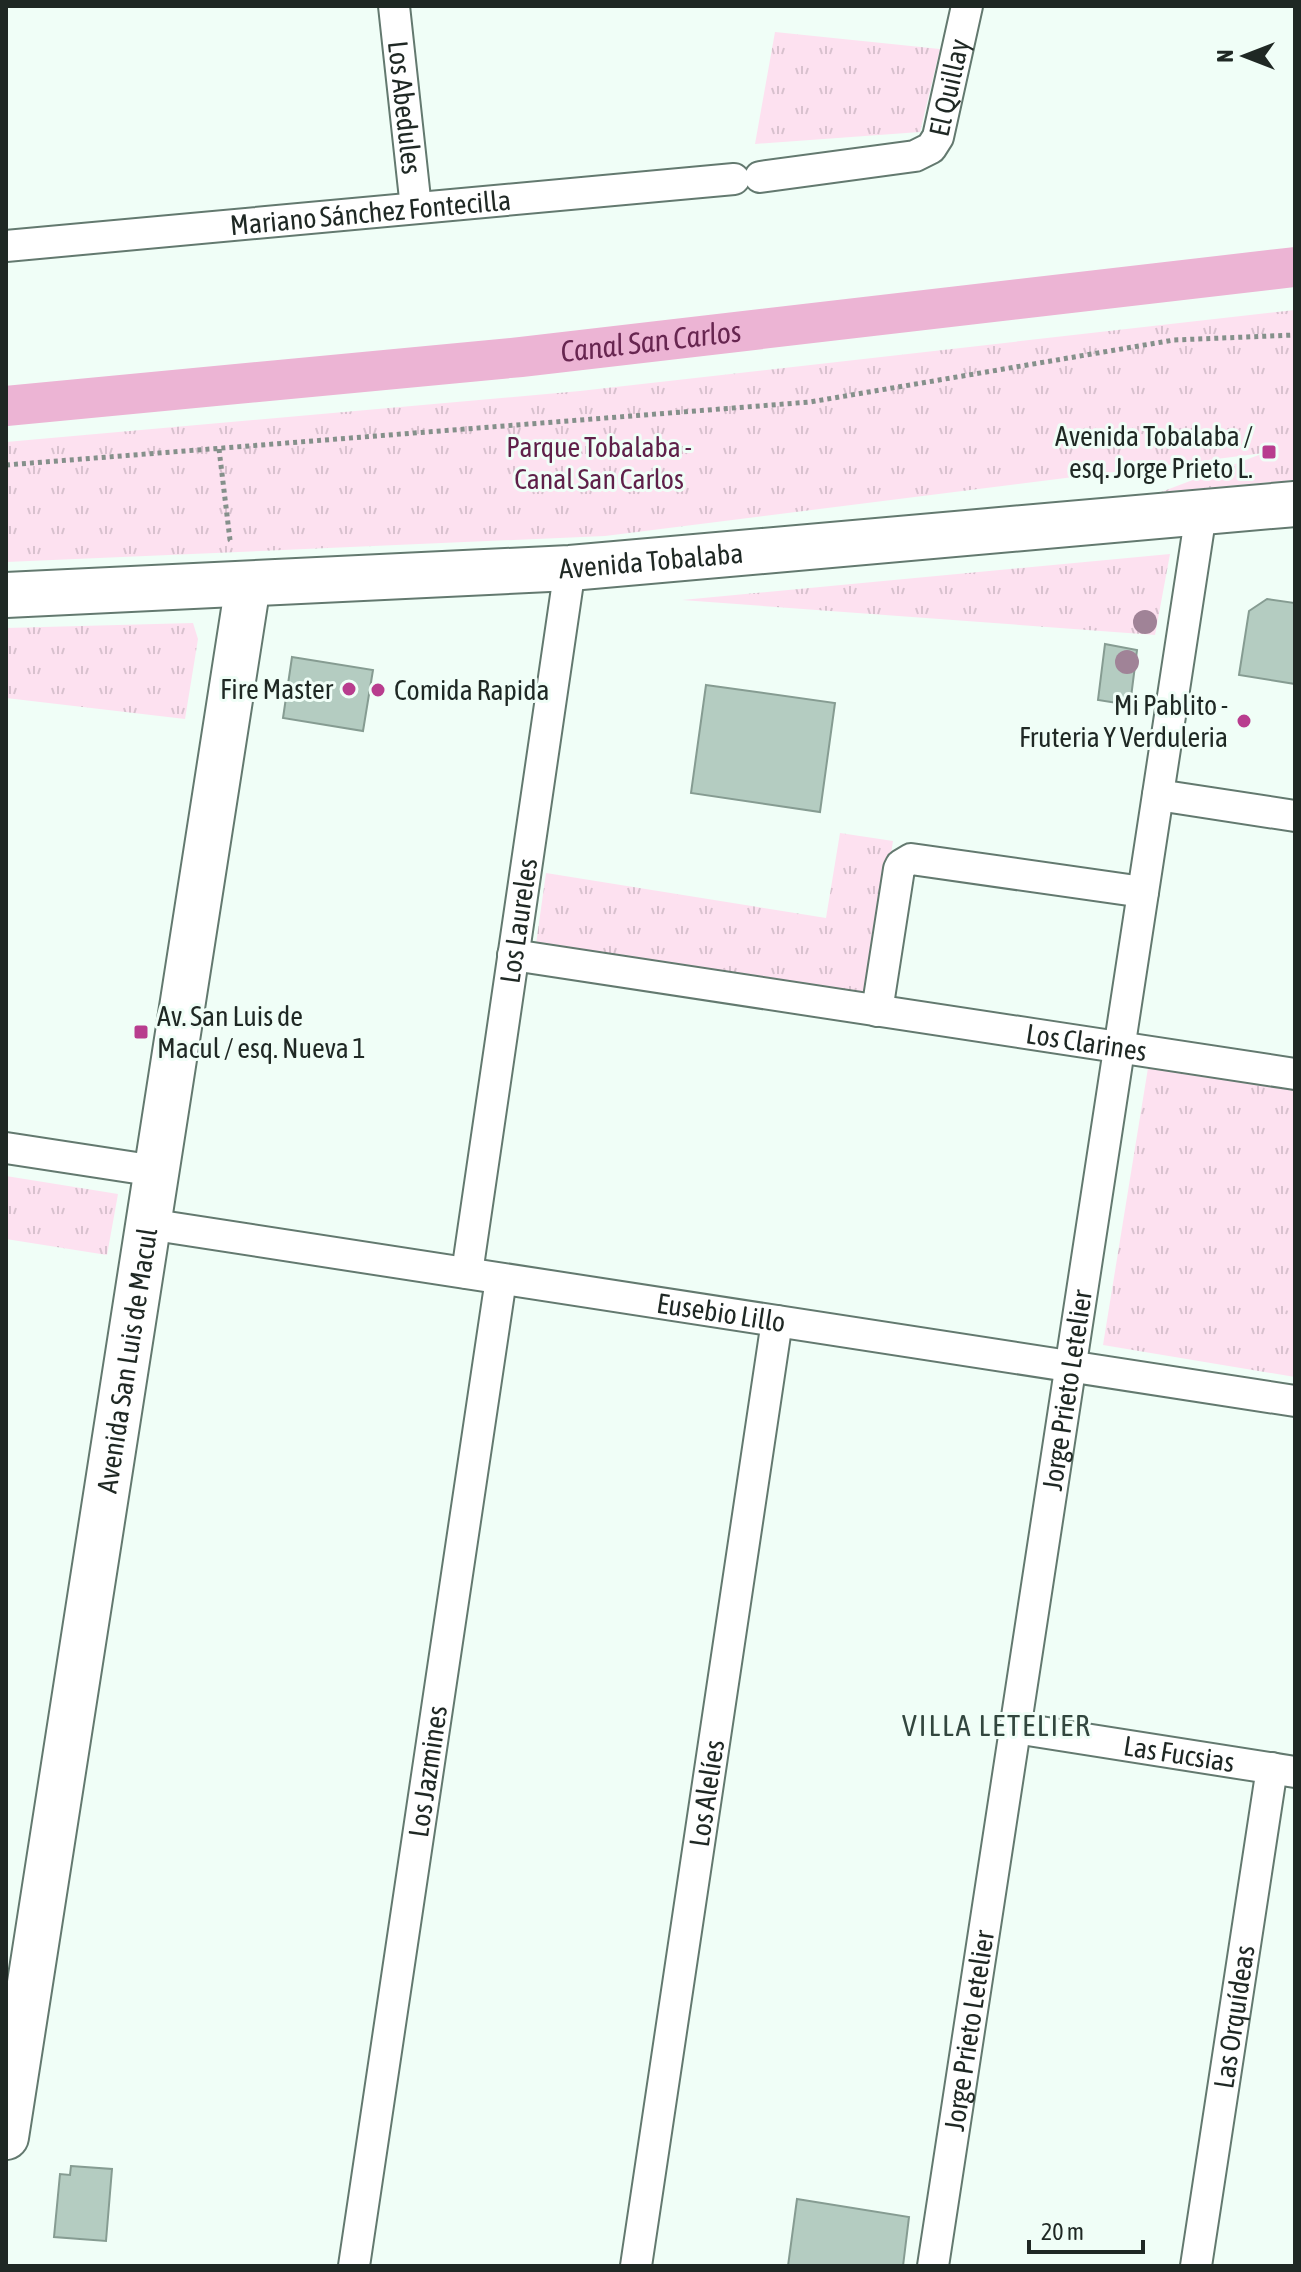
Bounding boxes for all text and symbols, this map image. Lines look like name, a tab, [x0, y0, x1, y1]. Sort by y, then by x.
north arrow	[1205, 16, 1285, 96]
street label: El Quillay	[923, 36, 975, 139]
street label: Los Abedules	[382, 39, 428, 176]
text: N	[1212, 50, 1238, 62]
street label: Mariano Sánchez Fontecilla	[229, 184, 512, 241]
water label: Canal San Carlos	[558, 314, 743, 368]
place label: Avenida Tobalaba / esq. Jorge Prieto L.	[1055, 420, 1253, 484]
park label: Parque Tobalaba - Canal San Carlos	[506, 431, 692, 495]
marker: Avenida Tobalaba / esq. Jorge Prieto L.	[1260, 443, 1278, 461]
street label: Avenida Tobalaba	[558, 537, 744, 585]
place label: Fire Master	[220, 673, 334, 705]
place label: Comida Rapida	[394, 674, 550, 706]
marker: Fire Master	[340, 680, 358, 698]
marker: Comida Rapida	[369, 681, 387, 699]
place label: Mi Pablito - Fruteria Y Verduleria	[1019, 689, 1228, 753]
marker: Mi Pablito - Fruteria Y Verduleria	[1235, 712, 1253, 730]
street label: Los Laureles	[494, 856, 543, 985]
place label: Av. San Luis de Macul / esq. Nueva 1	[157, 1000, 366, 1064]
street label: Los Clarines	[1024, 1017, 1149, 1067]
marker: Av. San Luis de Macul / esq. Nueva 1	[132, 1023, 150, 1041]
street label: Avenida San Luis de Macul	[91, 1225, 164, 1495]
street label: Eusebio Lillo	[655, 1287, 788, 1338]
street label: Jorge Prieto Letelier	[1036, 1287, 1098, 1493]
street label: Los Jazmines	[402, 1703, 453, 1839]
district label: VILLA LETELIER	[902, 1708, 1092, 1742]
street label: Las Fucsias	[1121, 1729, 1237, 1778]
street label: Los Alelíes	[683, 1738, 730, 1849]
street label: Jorge Prieto Letelier	[938, 1927, 1000, 2133]
street label: Las Orquídeas	[1207, 1943, 1261, 2091]
scale bar	[1029, 2204, 1143, 2254]
text: 20 m	[1041, 2218, 1084, 2245]

